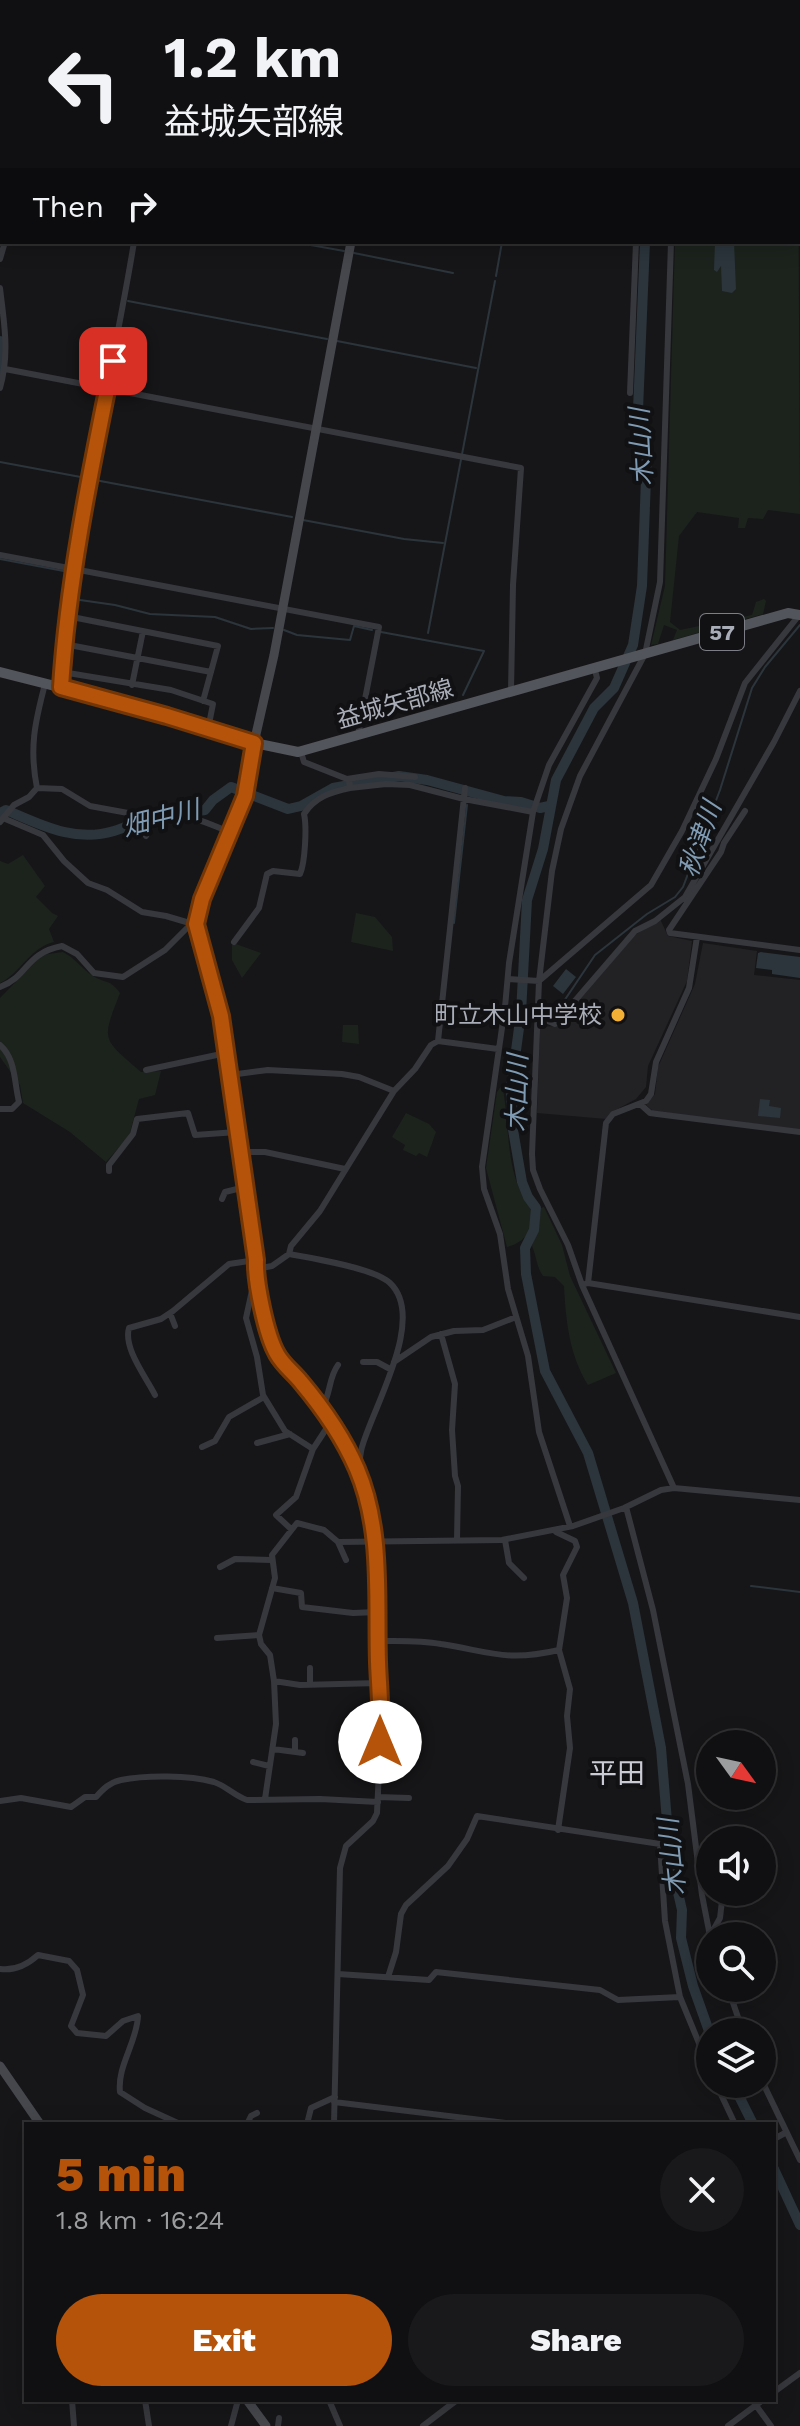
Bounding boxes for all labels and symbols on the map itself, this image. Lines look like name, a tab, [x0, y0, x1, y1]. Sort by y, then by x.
pin	[79, 327, 147, 395]
water label: 木山川	[624, 404, 658, 487]
road number: 57	[700, 614, 744, 650]
street label: 益城矢部線	[333, 674, 457, 734]
water label: 畑中川	[120, 793, 205, 842]
water label: 秋津川	[673, 794, 728, 881]
place label: 町立木山中学校	[434, 1001, 602, 1029]
marker: 町立木山中学校	[609, 1006, 627, 1024]
water label: 木山川	[501, 1051, 533, 1132]
position arrow	[338, 1700, 422, 1784]
north arrow	[696, 1730, 776, 1810]
district label: 平田	[589, 1757, 645, 1790]
water label: 木山川	[653, 1814, 691, 1897]

